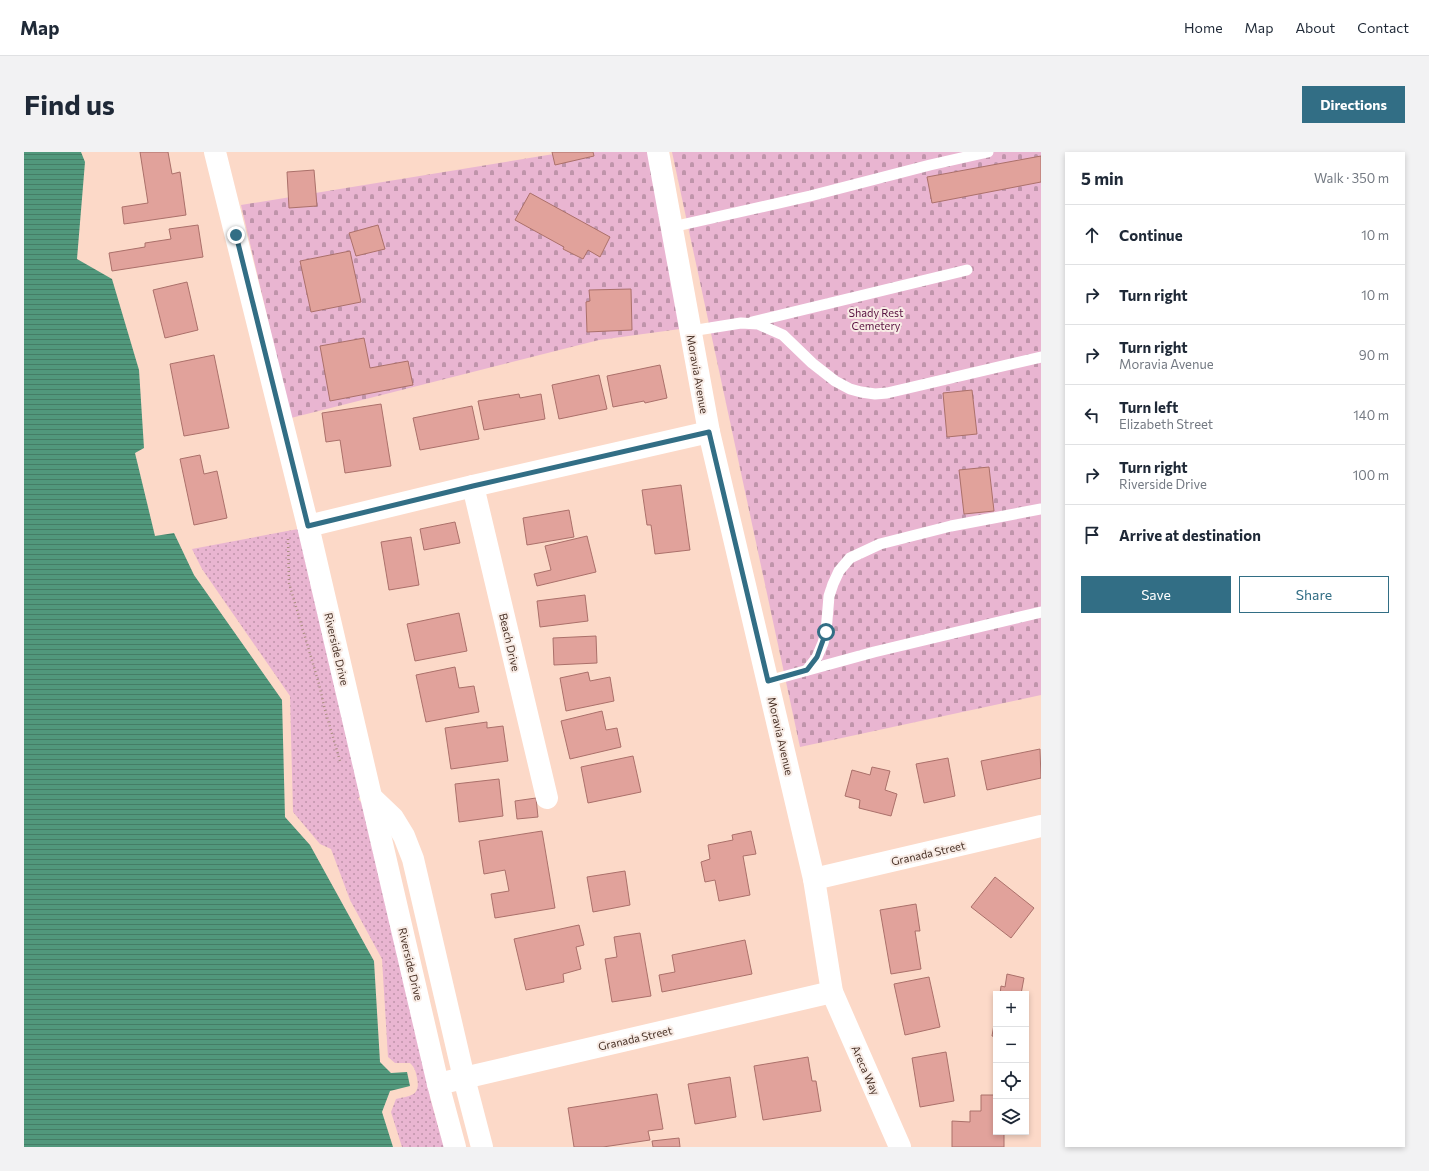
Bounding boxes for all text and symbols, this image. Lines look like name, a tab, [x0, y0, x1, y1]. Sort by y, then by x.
text: Map	[20, 16, 59, 39]
text: Home	[1184, 19, 1223, 36]
text: Map	[1245, 19, 1273, 36]
text: About	[1295, 19, 1335, 36]
text: Contact	[1357, 19, 1409, 36]
button: Directions	[1302, 86, 1405, 123]
text: Find us	[24, 87, 115, 121]
text: 5 min	[1081, 168, 1124, 189]
text: Walk · 350 m	[1314, 170, 1389, 186]
icon: ahead	[1081, 224, 1103, 246]
route end	[227, 226, 245, 244]
text: Continue	[1119, 226, 1183, 244]
text: 10 m	[1361, 227, 1389, 243]
icon: right	[1081, 284, 1103, 306]
text: Turn right	[1119, 286, 1188, 304]
text: 10 m	[1361, 287, 1389, 303]
park label: Shady Rest Cemetery	[849, 306, 904, 332]
street label: Moravia Avenue	[685, 333, 711, 415]
text: Turn right	[1119, 338, 1188, 356]
icon: right	[1081, 344, 1103, 366]
text: 90 m	[1359, 347, 1389, 363]
text: Moravia Avenue	[1119, 356, 1214, 372]
text: Turn left	[1119, 398, 1178, 416]
icon: left	[1081, 404, 1103, 426]
text: 140 m	[1353, 407, 1389, 423]
text: Elizabeth Street	[1119, 416, 1213, 432]
text: Turn right	[1119, 458, 1188, 476]
icon: right	[1081, 464, 1103, 486]
text: 100 m	[1353, 467, 1389, 483]
text: Riverside Drive	[1119, 476, 1207, 492]
icon: arrive	[1081, 524, 1103, 546]
text: Arrive at destination	[1119, 526, 1261, 544]
button: Save	[1081, 576, 1231, 613]
button: Share	[1239, 576, 1389, 613]
street label: Riverside Drive	[322, 611, 352, 687]
street label: Beach Drive	[497, 612, 523, 672]
route start	[817, 623, 835, 641]
street label: Moravia Avenue	[766, 696, 796, 777]
street label: Granada Street	[890, 838, 967, 868]
street label: Riverside Drive	[396, 926, 426, 1002]
map controls	[993, 991, 1029, 1135]
button: +	[993, 991, 1029, 1027]
street label: Granada Street	[597, 1023, 674, 1053]
button: −	[993, 1027, 1029, 1063]
street label: Areca Way	[849, 1043, 883, 1097]
button: locate	[993, 1063, 1029, 1099]
button: layers	[993, 1099, 1029, 1135]

